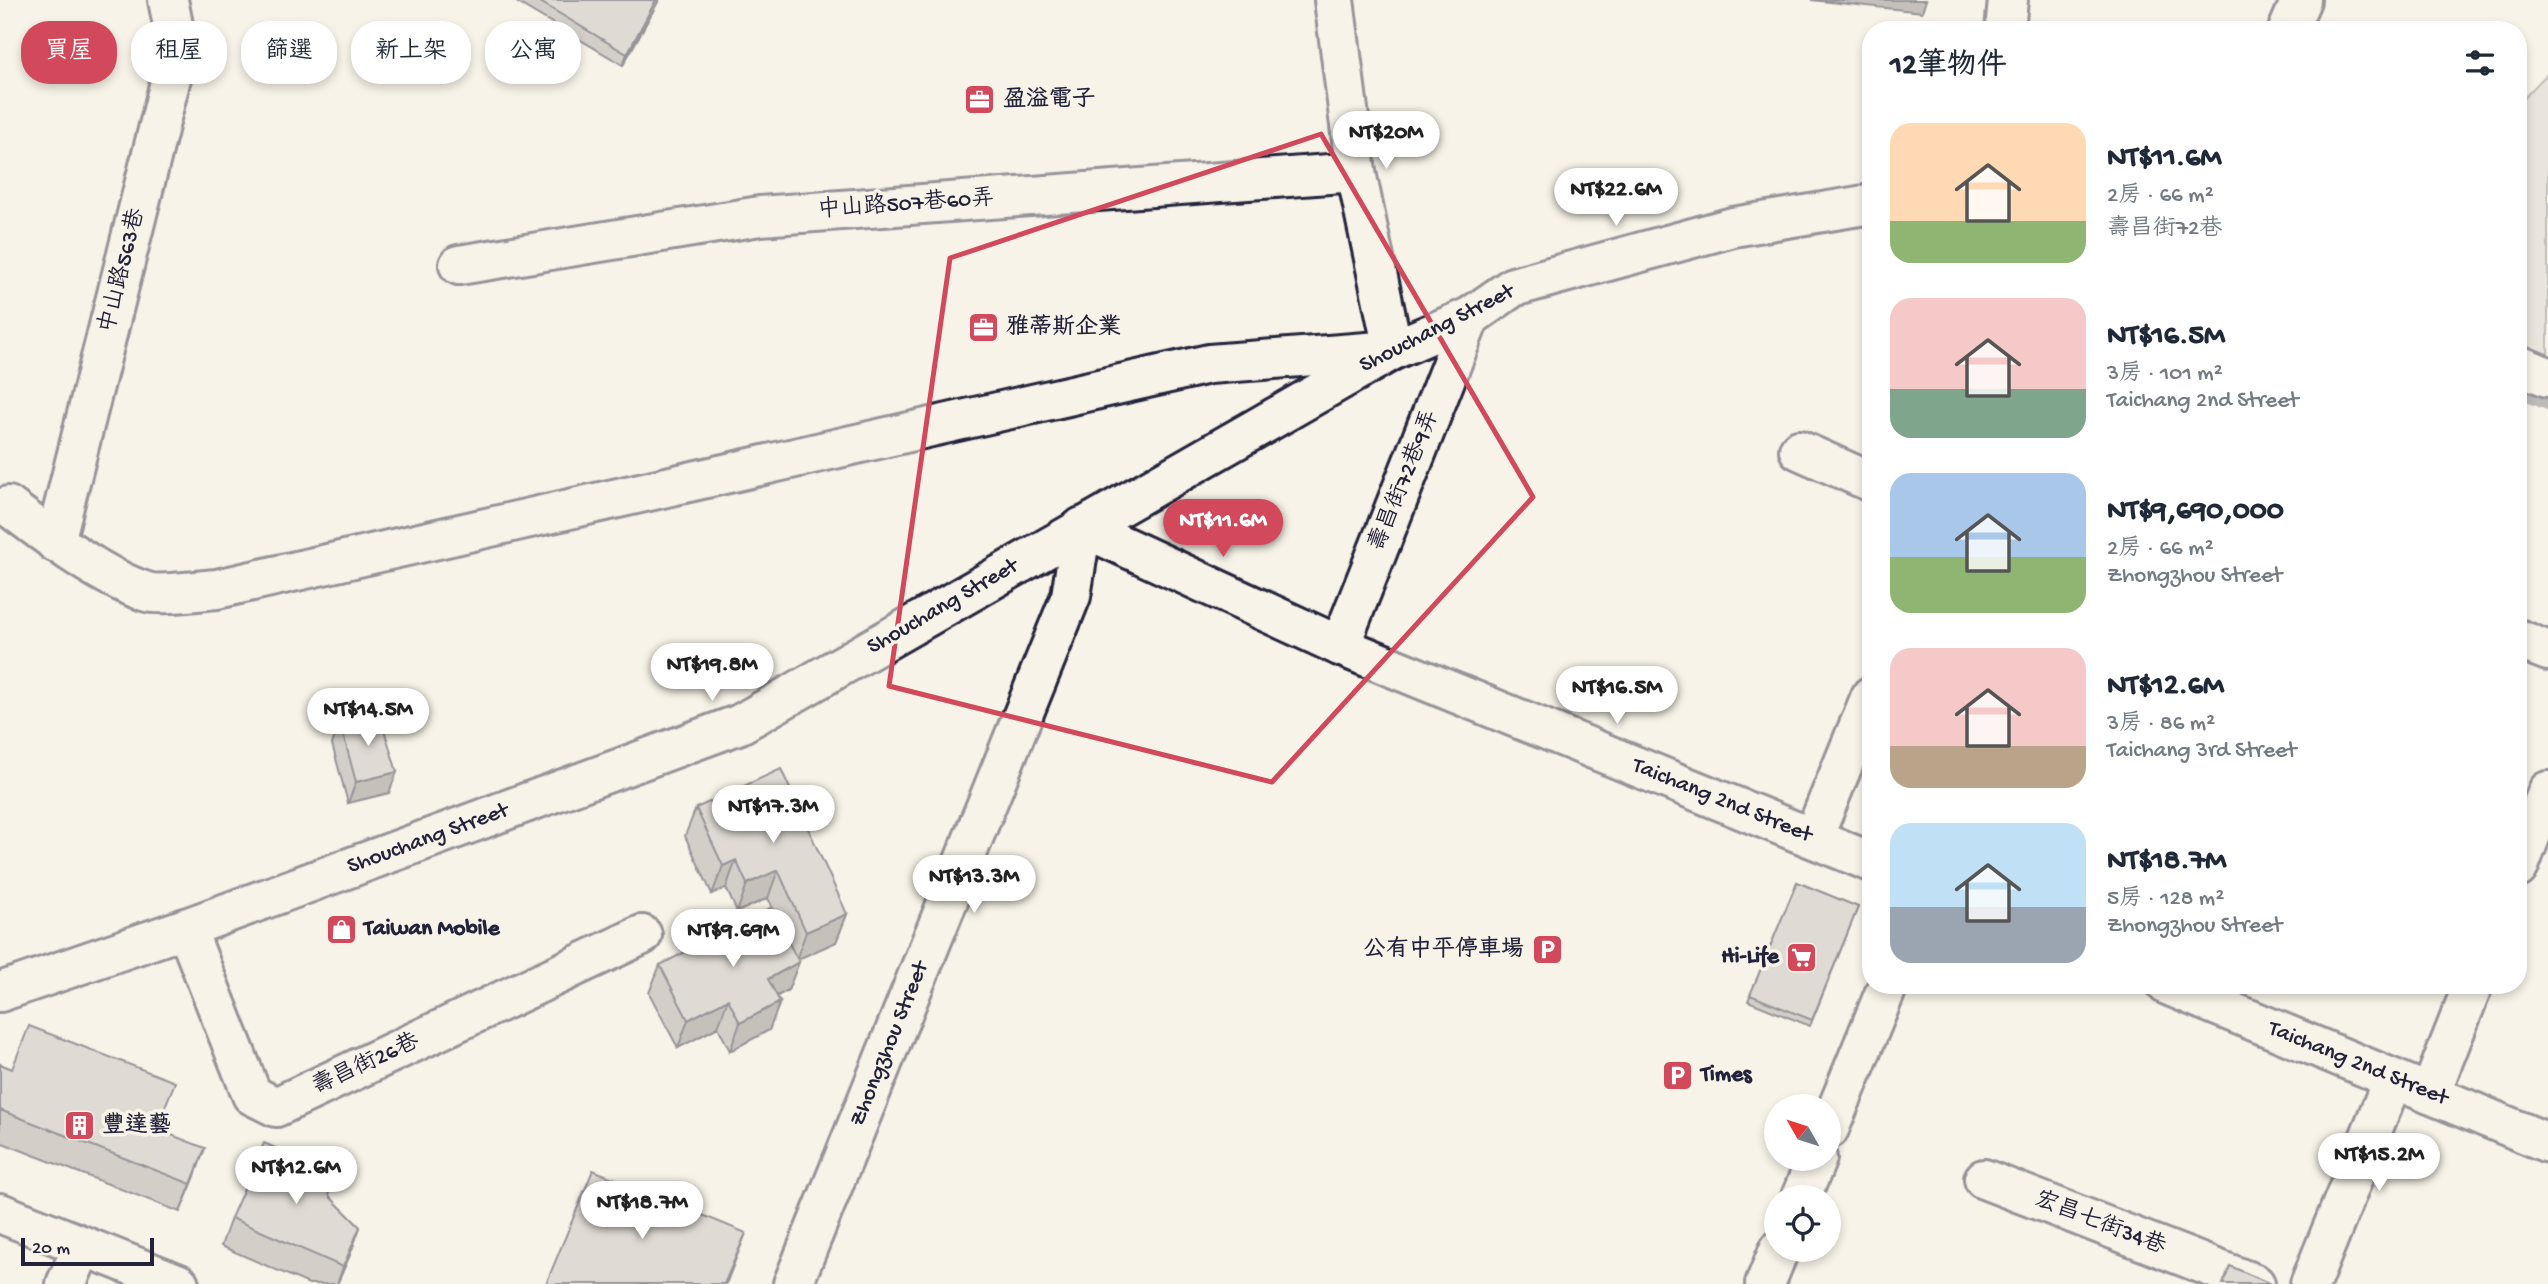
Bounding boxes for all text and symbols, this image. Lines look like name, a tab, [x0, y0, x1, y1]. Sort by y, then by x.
chip: 買屋	[21, 21, 117, 84]
chip: 租屋	[131, 21, 227, 84]
chip: 篩選	[241, 21, 337, 84]
chip: 新上架	[351, 21, 471, 84]
chip: 公寓	[485, 21, 581, 84]
icon: filters	[2461, 44, 2499, 82]
text: 12筆物件	[1890, 50, 2007, 85]
office icon: 盈溢電子	[963, 83, 997, 117]
place label: 盈溢電子	[1003, 86, 1095, 114]
pin: NT$20M	[1329, 111, 1443, 171]
text: NT$20M	[1349, 120, 1423, 147]
text: NT$11.6M	[2107, 142, 2221, 177]
icon: home	[1946, 151, 2030, 235]
pin: NT$22.6M	[1544, 168, 1688, 228]
text: NT$22.6M	[1570, 177, 1662, 204]
text: 2房 · 66 m²	[2107, 183, 2214, 210]
street label: 中山路507巷60弄	[817, 184, 995, 225]
street label: 中山路563巷	[93, 205, 152, 336]
text: 壽昌街72巷	[2107, 216, 2222, 243]
street label: Shouchang Street	[1355, 278, 1520, 380]
office icon: 雅蒂斯企業	[966, 311, 1000, 345]
place label: 雅蒂斯企業	[1006, 313, 1121, 342]
text: NT$16.5M	[2107, 320, 2225, 355]
icon: home	[1946, 326, 2030, 410]
text: 3房 · 101 m²	[2107, 361, 2223, 388]
text: Taichang 2nd Street	[2107, 388, 2298, 415]
street label: 壽昌街72巷9弄	[1363, 406, 1446, 555]
text: NT$9,690,000	[2107, 495, 2284, 530]
pin: NT$11.6M	[1151, 500, 1295, 559]
icon: home	[1946, 501, 2030, 585]
text: NT$11.6M	[1179, 508, 1267, 535]
text: 2房 · 66 m²	[2107, 536, 2214, 563]
street label: Shouchang Street	[863, 552, 1025, 661]
text: Zhongzhou Street	[2107, 563, 2282, 590]
pin: NT$19.8M	[640, 644, 784, 703]
text: NT$19.8M	[667, 652, 757, 679]
pin: NT$16.5M	[1545, 666, 1689, 726]
text: NT$12.6M	[2107, 670, 2224, 705]
text: NT$16.5M	[1572, 675, 1662, 702]
icon: home	[1946, 676, 2030, 760]
pin: NT$14.5M	[296, 688, 440, 748]
text: NT$14.5M	[323, 697, 413, 724]
text: 3房 · 86 m²	[2107, 711, 2215, 738]
text: Taichang 3rd Street	[2107, 738, 2296, 765]
street label: Taichang 2nd Street	[1626, 752, 1817, 850]
pin: NT$17.3M	[701, 786, 845, 845]
text: NT$17.3M	[728, 794, 818, 821]
street label: Shouchang Street	[344, 797, 514, 881]
text: NT$18.7M	[2107, 845, 2226, 880]
icon: home	[1946, 851, 2030, 935]
pin: NT$13.3M	[902, 856, 1046, 915]
text: NT$13.3M	[929, 864, 1019, 891]
text: 5房 · 128 m²	[2107, 886, 2224, 913]
pin: NT$9.69M	[661, 909, 805, 969]
shop icon: Taiwan Mobile	[324, 912, 358, 946]
text: Zhongzhou Street	[2107, 913, 2282, 940]
place label: Taiwan Mobile	[362, 916, 501, 943]
text: NT$9.69M	[687, 918, 779, 945]
parking icon: 公有中平停車場	[1530, 933, 1564, 967]
place label: 公有中平停車場	[1363, 935, 1524, 964]
supermarket icon: Hi-Life	[1785, 940, 1819, 974]
place label: Hi-Life	[1721, 944, 1780, 971]
street label: Zhongzhou Street	[845, 956, 936, 1130]
street label: Taichang 2nd Street	[2262, 1015, 2453, 1113]
street label: 壽昌街26巷	[307, 1026, 425, 1102]
parking icon: Times	[1661, 1058, 1695, 1092]
place label: Times	[1699, 1062, 1753, 1089]
north arrow	[1764, 1094, 1841, 1171]
map controls	[1764, 1094, 1841, 1262]
building icon: 豐達藝	[62, 1109, 96, 1143]
place label: 豐達藝	[102, 1111, 171, 1140]
pin: NT$15.2M	[2307, 1134, 2451, 1193]
text: NT$15.2M	[2334, 1142, 2424, 1169]
pin: NT$12.6M	[224, 1146, 368, 1206]
text: NT$12.6M	[251, 1155, 341, 1182]
pin: NT$18.7M	[570, 1182, 714, 1241]
button: locate	[1764, 1185, 1841, 1262]
street label: 宏昌七街34巷	[2031, 1186, 2170, 1262]
text: NT$18.7M	[596, 1190, 688, 1217]
scale bar	[21, 1235, 154, 1267]
text: 20 m	[32, 1238, 70, 1261]

